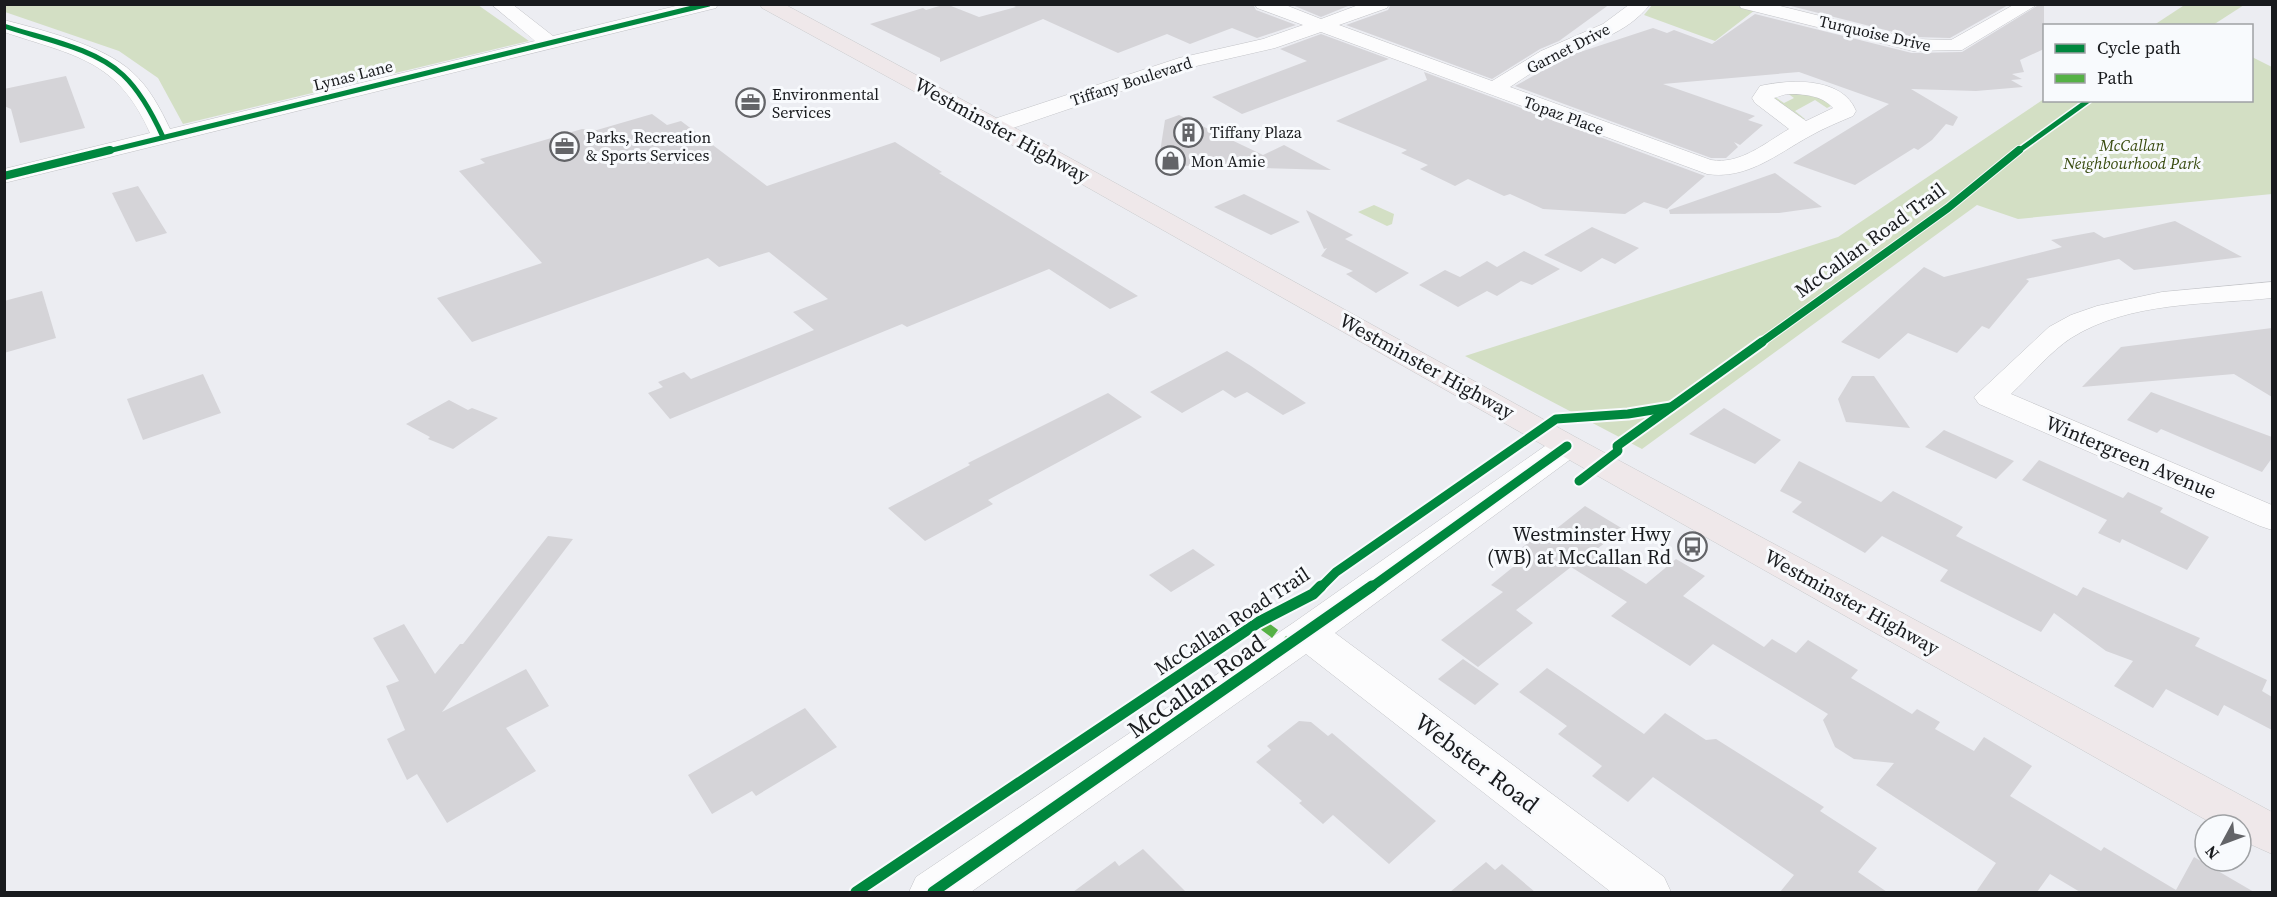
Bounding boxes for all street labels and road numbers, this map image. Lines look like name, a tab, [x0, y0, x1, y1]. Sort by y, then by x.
street label: Turquoise Drive	[1817, 9, 1933, 57]
street label: Garnet Drive	[1522, 18, 1614, 78]
street label: Tiffany Boulevard	[1067, 51, 1195, 111]
street label: Lynas Lane	[311, 55, 395, 95]
street label: Westminster Highway	[909, 70, 1095, 190]
street label: Topaz Place	[1521, 90, 1607, 140]
street label: McCallan Road Trail	[1789, 176, 1951, 304]
street label: Westminster Highway	[1334, 306, 1520, 426]
street label: Wintergreen Avenue	[2041, 408, 2221, 506]
street label: Westminster Highway	[1759, 542, 1945, 662]
street label: McCallan Road Trail	[1149, 560, 1315, 682]
street label: McCallan Road	[1121, 626, 1272, 746]
street label: Webster Road	[1408, 705, 1546, 821]

